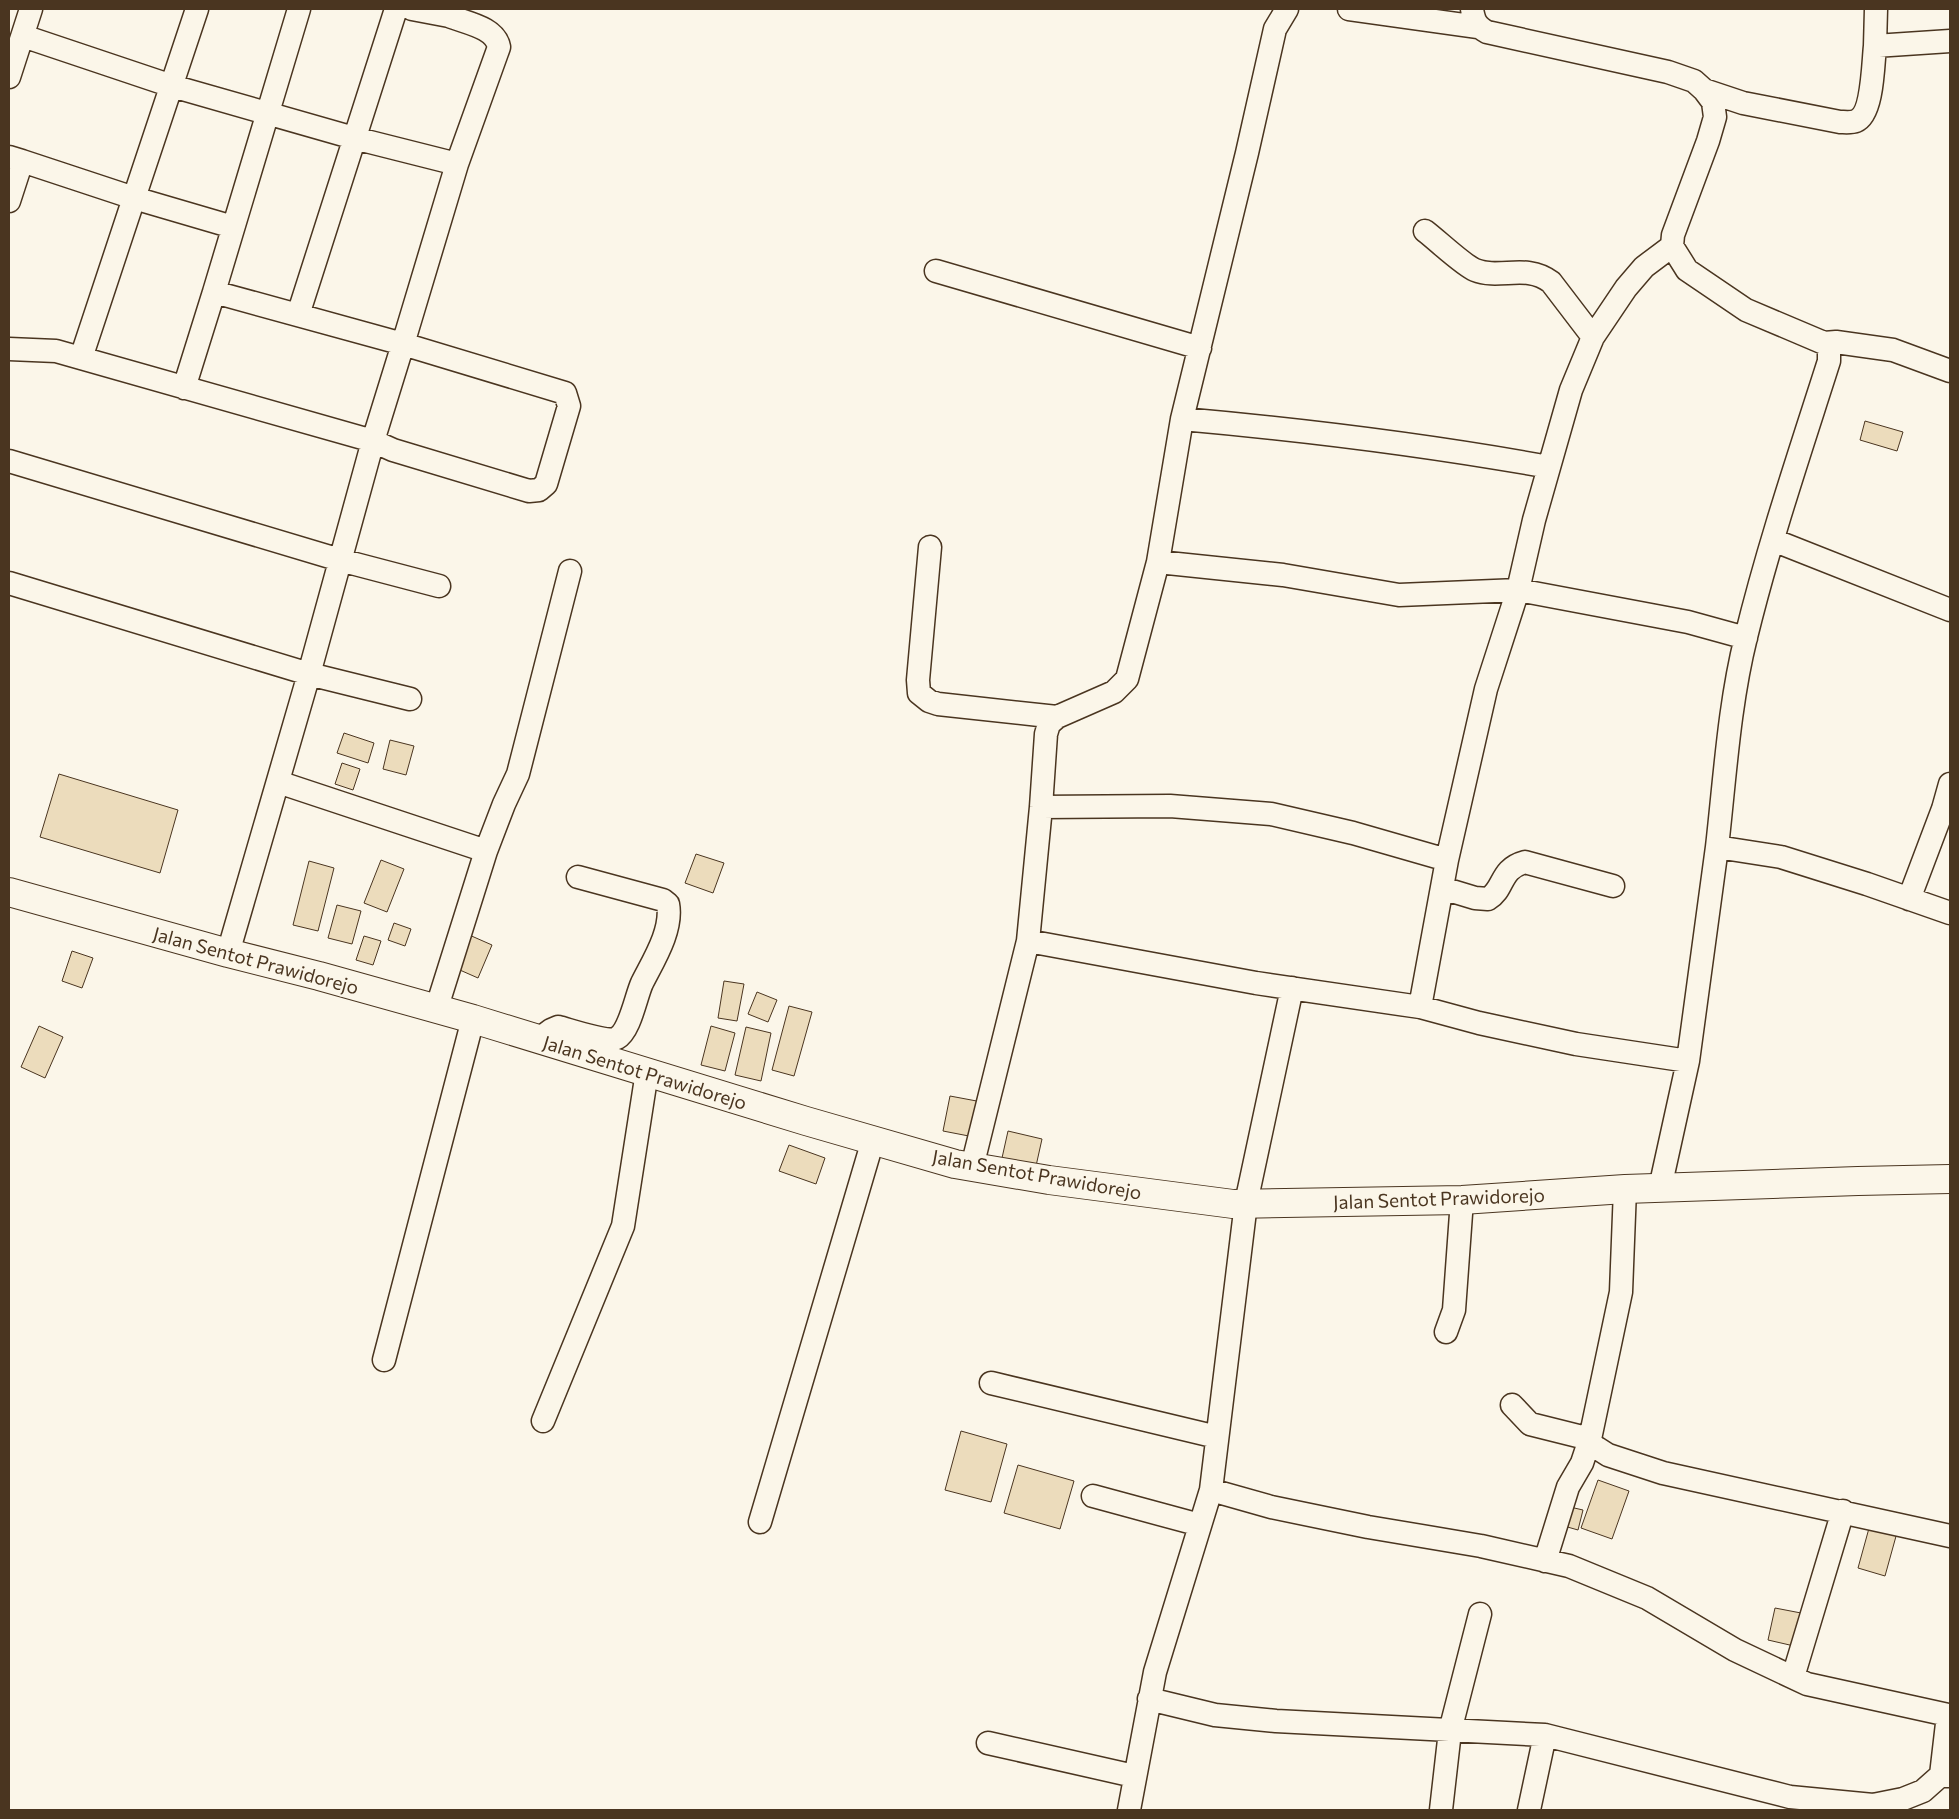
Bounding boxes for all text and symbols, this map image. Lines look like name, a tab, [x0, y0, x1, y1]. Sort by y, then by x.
street label: Jalan Sentot Prawidorejo	[151, 921, 361, 999]
street label: Jalan Sentot Prawidorejo	[540, 1030, 750, 1114]
street label: Jalan Sentot Prawidorejo	[931, 1144, 1143, 1204]
street label: Jalan Sentot Prawidorejo	[1333, 1183, 1545, 1213]

